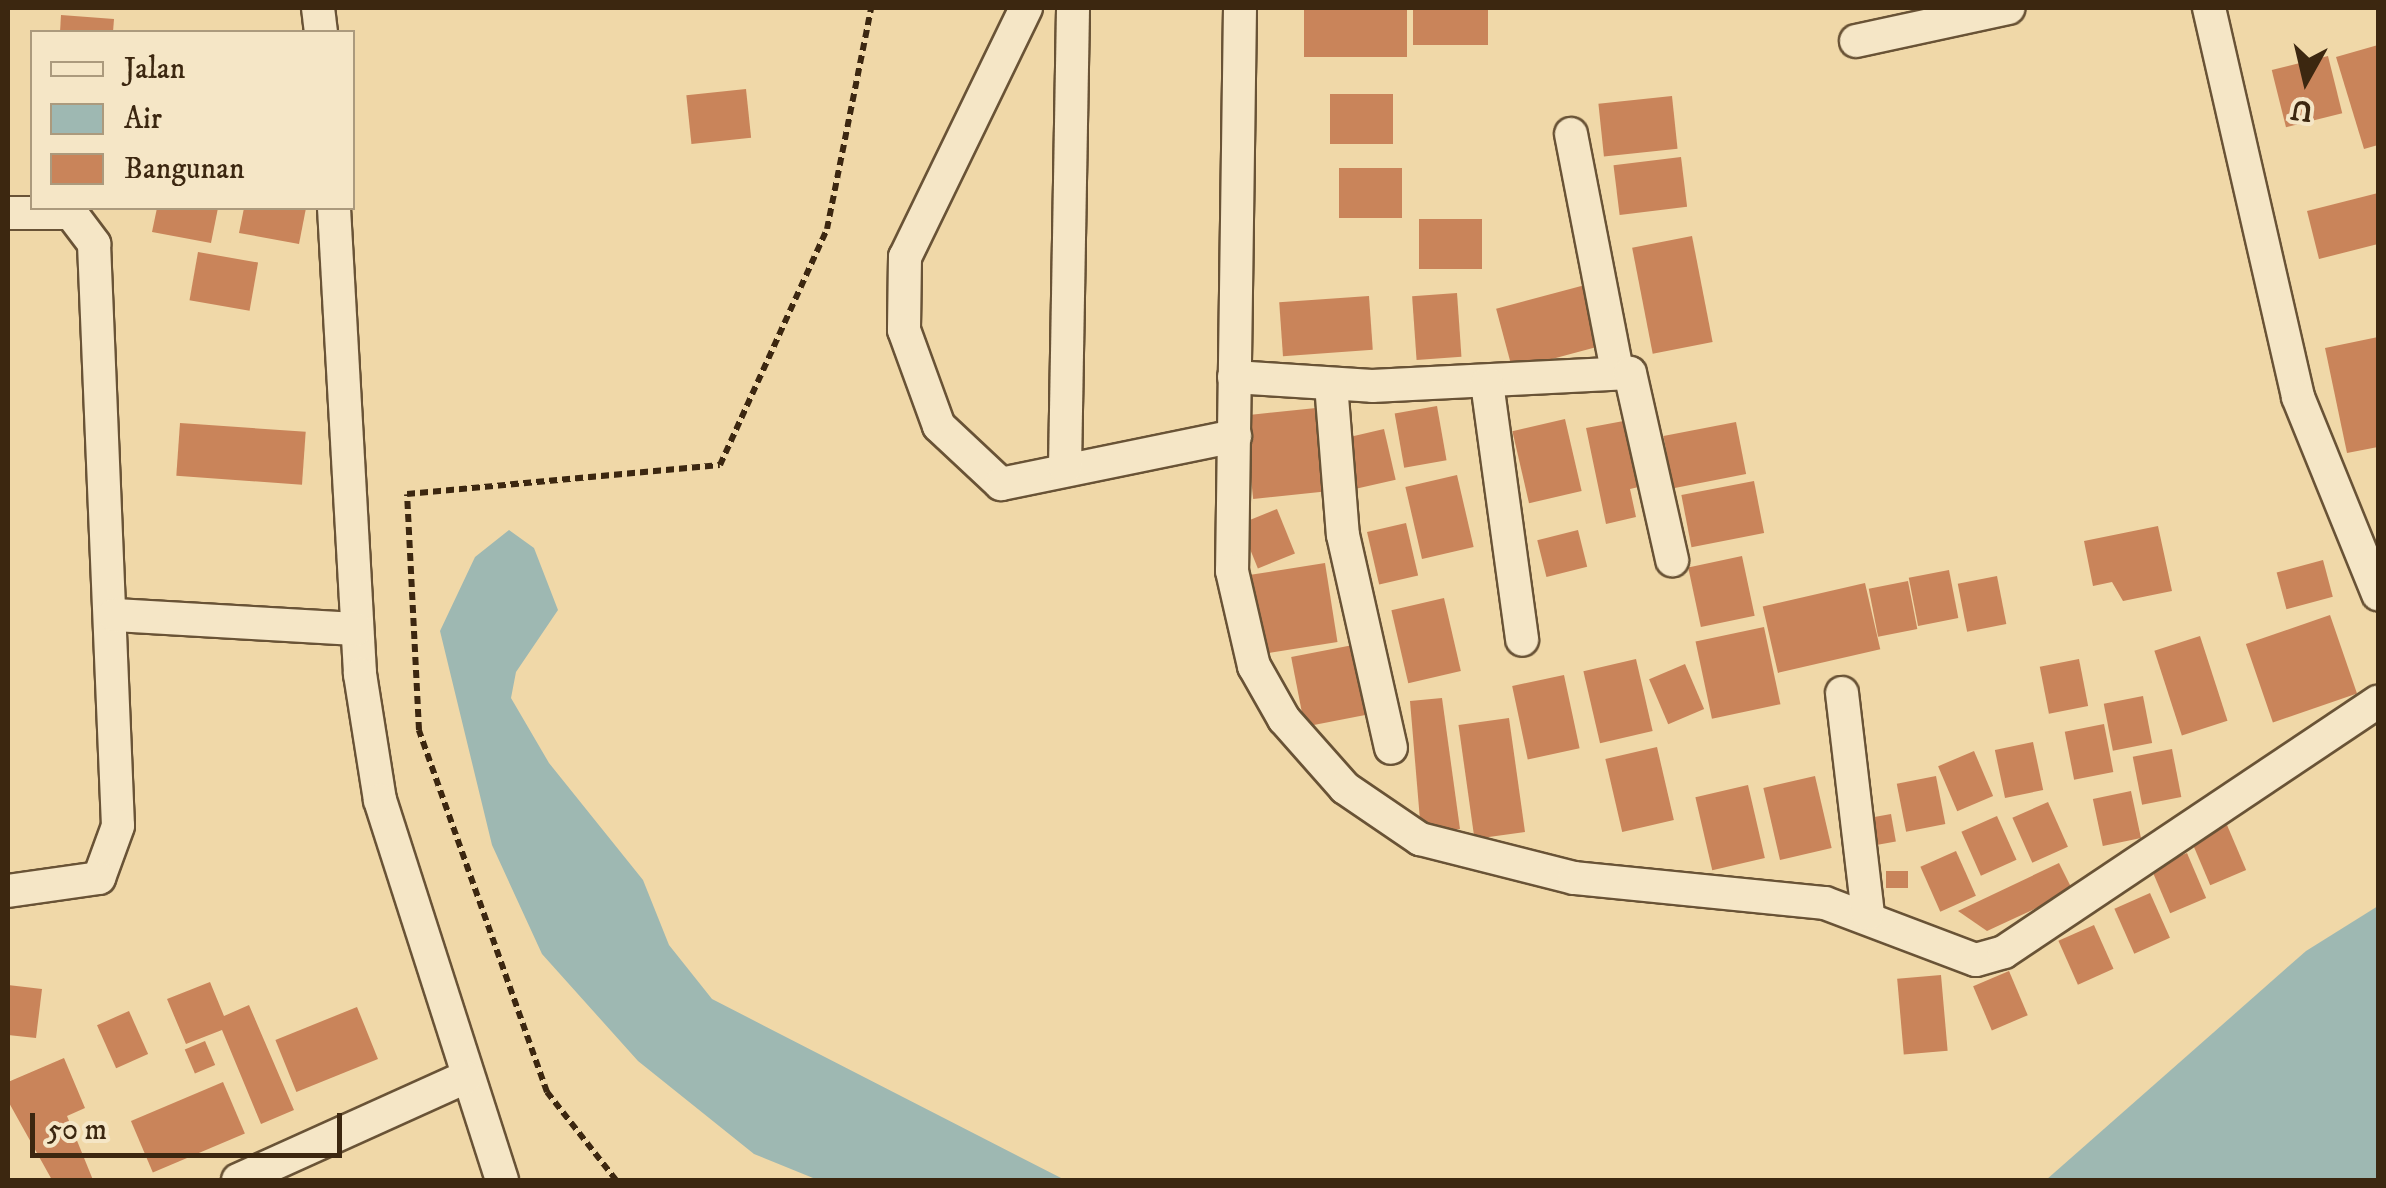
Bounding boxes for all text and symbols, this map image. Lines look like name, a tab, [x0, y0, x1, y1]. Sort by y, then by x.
legend	[30, 30, 355, 210]
north arrow	[2256, 30, 2356, 130]
text: Jalan	[124, 51, 186, 88]
text: U	[2289, 91, 2315, 129]
text: Air	[124, 101, 162, 138]
text: Bangunan	[124, 151, 245, 188]
scale bar	[35, 1093, 348, 1155]
text: 50 m	[47, 1112, 107, 1149]

